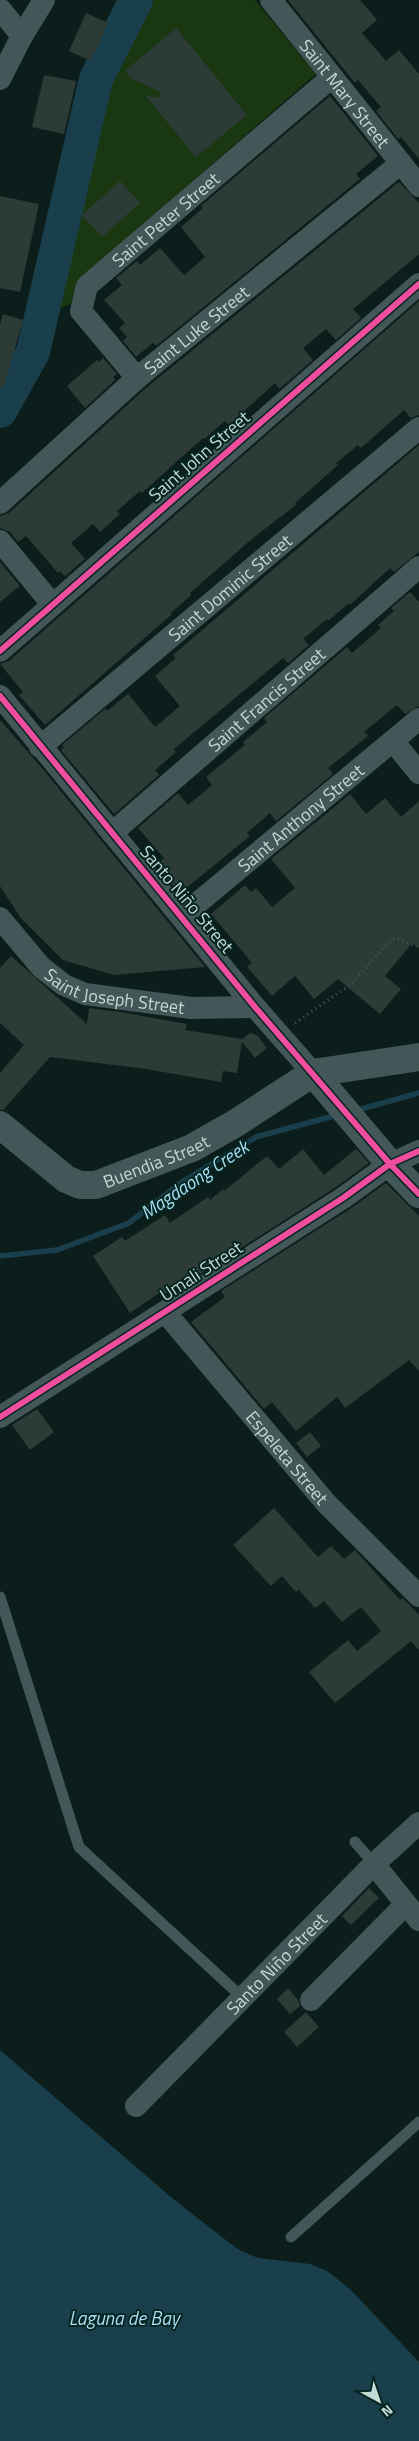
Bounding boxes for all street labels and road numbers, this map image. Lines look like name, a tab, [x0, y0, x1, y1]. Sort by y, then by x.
street label: Saint Mary Street	[293, 33, 397, 154]
street label: Saint Peter Street	[105, 165, 226, 273]
street label: Saint Luke Street	[138, 278, 255, 381]
street label: Saint John Street	[142, 404, 256, 508]
street label: Saint Dominic Street	[162, 527, 298, 647]
street label: Saint Francis Street	[202, 641, 331, 758]
street label: Saint Anthony Street	[231, 756, 370, 878]
street label: Santo Niño Street	[134, 839, 241, 959]
street label: Saint Joseph Street	[39, 961, 187, 1021]
street label: Buendia Street	[99, 1127, 215, 1195]
street label: Umali Street	[154, 1234, 248, 1308]
street label: Espeleta Street	[240, 1404, 336, 1511]
street label: Santo Niño Street	[220, 1906, 333, 2021]

